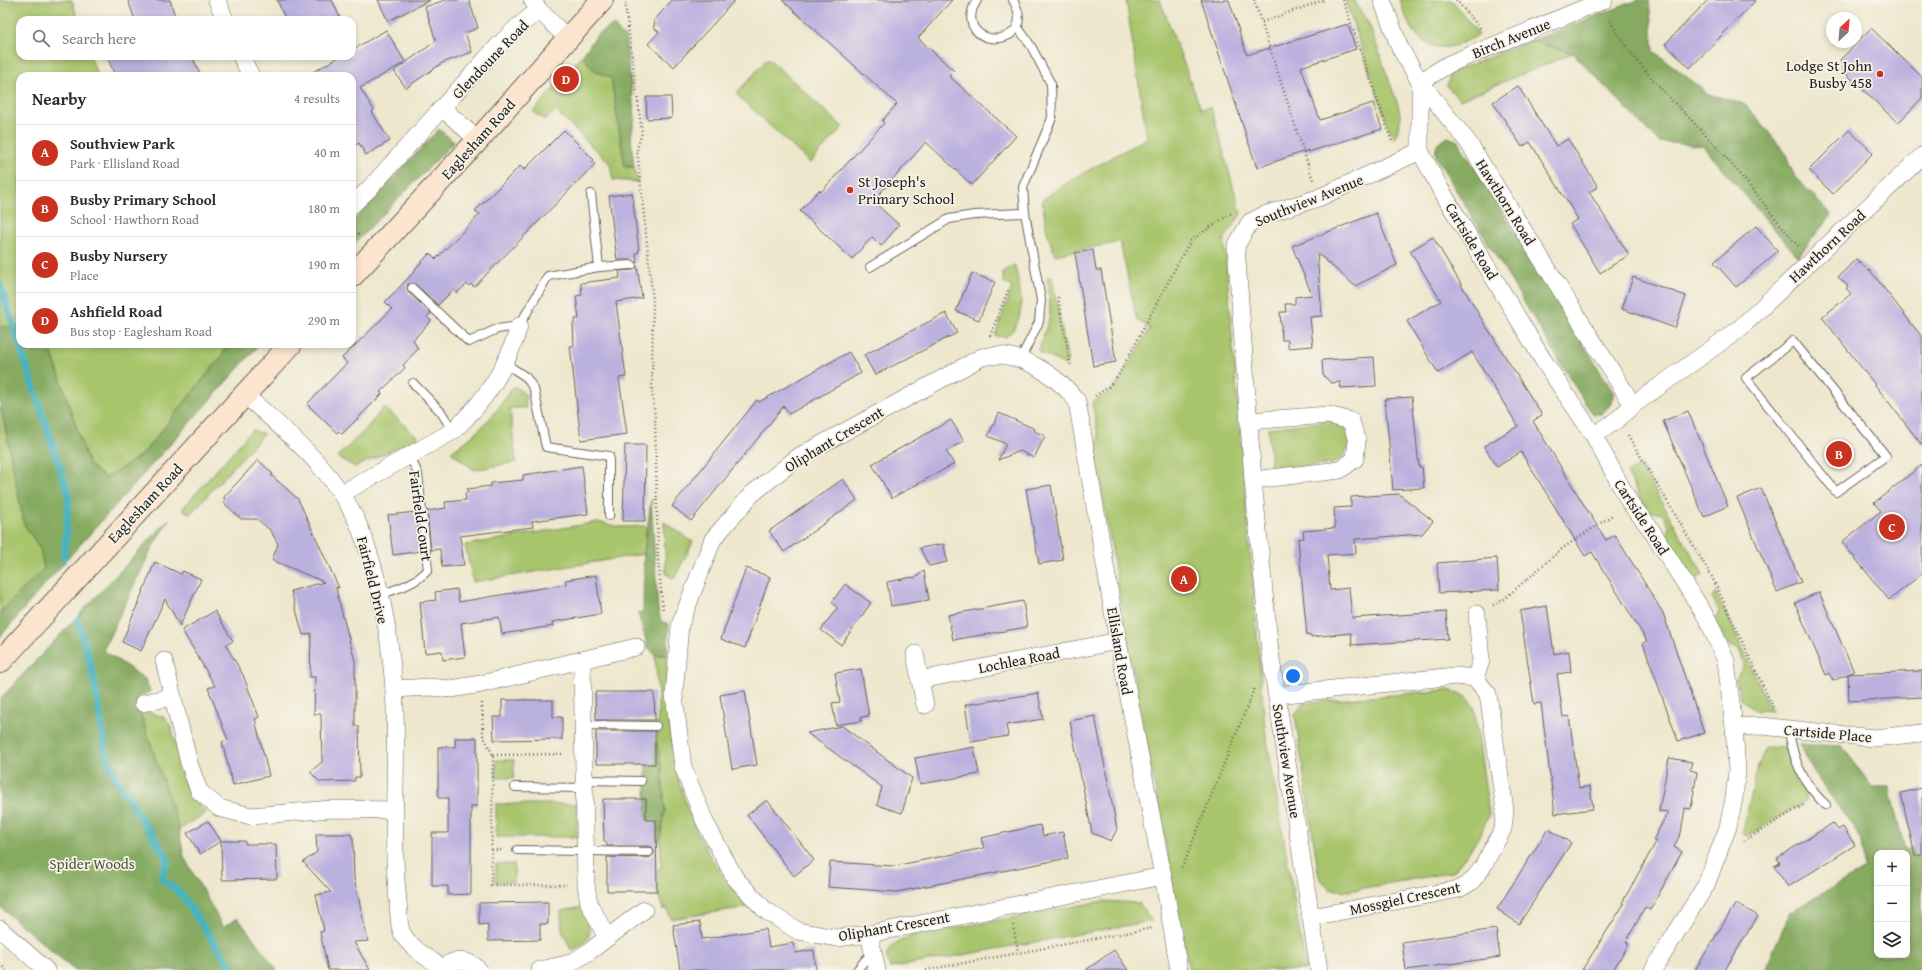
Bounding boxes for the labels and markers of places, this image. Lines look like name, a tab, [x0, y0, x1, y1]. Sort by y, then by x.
place label: Lodge St John Busby 458	[1786, 55, 1873, 93]
pin: D	[553, 64, 579, 94]
marker: Lodge St John Busby 458	[1875, 69, 1885, 79]
place label: St Joseph's Primary School	[858, 171, 954, 209]
marker: St Joseph's Primary School	[845, 185, 855, 195]
pin: B	[1826, 439, 1852, 469]
pin: C	[1879, 512, 1905, 542]
pin: A	[1171, 564, 1197, 594]

